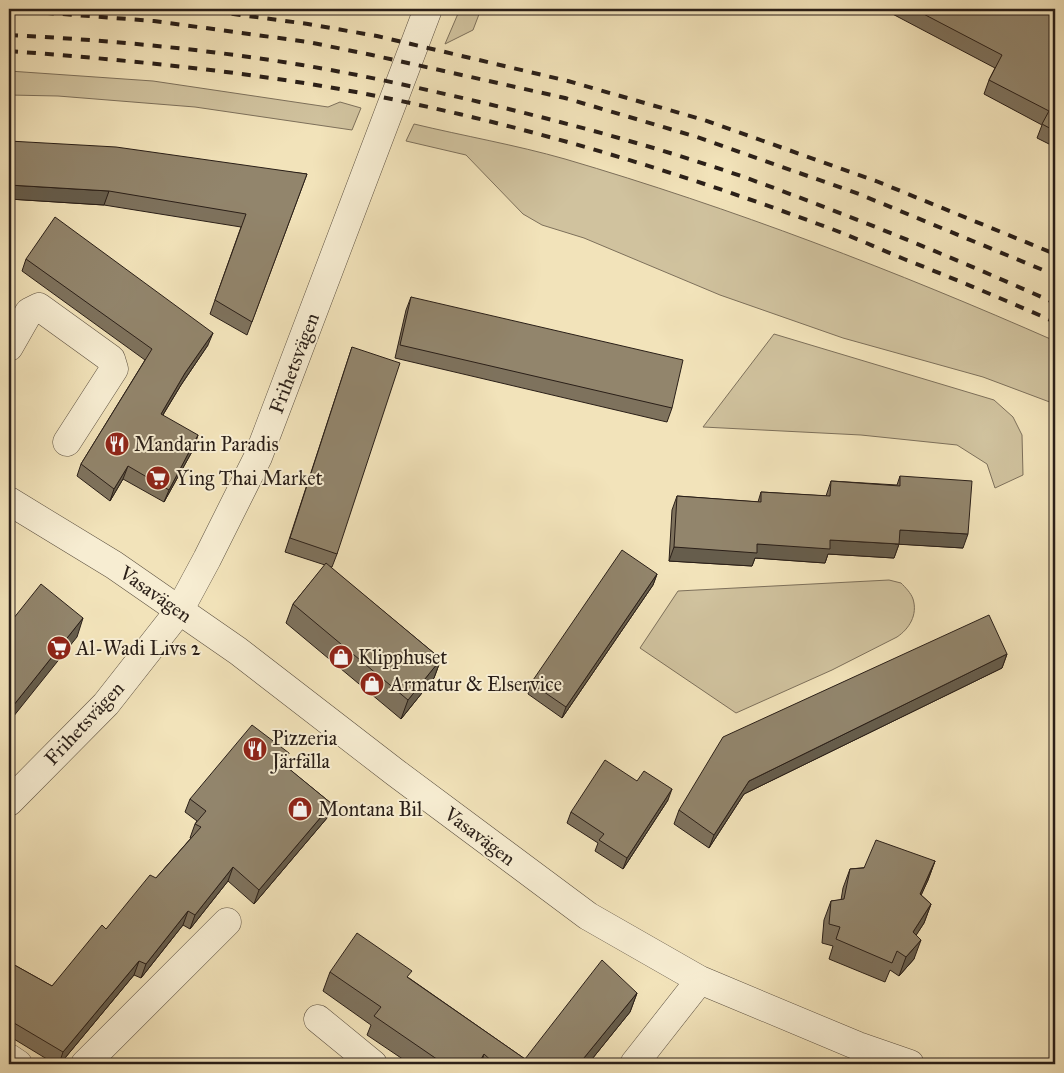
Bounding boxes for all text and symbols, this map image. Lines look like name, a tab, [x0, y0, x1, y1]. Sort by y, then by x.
street label: Frihetsvägen	[264, 309, 325, 417]
restaurant icon: Mandarin Paradis	[104, 431, 130, 457]
place label: Mandarin Paradis	[134, 432, 279, 456]
supermarket icon: Ying Thai Market	[145, 465, 171, 491]
place label: Ying Thai Market	[176, 466, 323, 491]
street label: Vasavägen	[114, 560, 197, 629]
supermarket icon: Al-Wadi Livs 2	[46, 635, 72, 661]
place label: Al-Wadi Livs 2	[75, 636, 201, 660]
shop icon: Klipphuset	[328, 644, 354, 670]
place label: Klipphuset	[358, 645, 447, 669]
shop icon: Armatur & Elservice	[359, 671, 385, 697]
place label: Armatur & Elservice	[389, 672, 562, 696]
street label: Frihetsvägen	[39, 676, 130, 771]
place label: Pizzeria Järfälla	[270, 726, 338, 774]
restaurant icon: Pizzeria Järfälla	[242, 736, 268, 762]
shop icon: Montana Bil	[287, 796, 313, 822]
place label: Montana Bil	[318, 797, 423, 821]
street label: Vasavägen	[438, 801, 520, 871]

